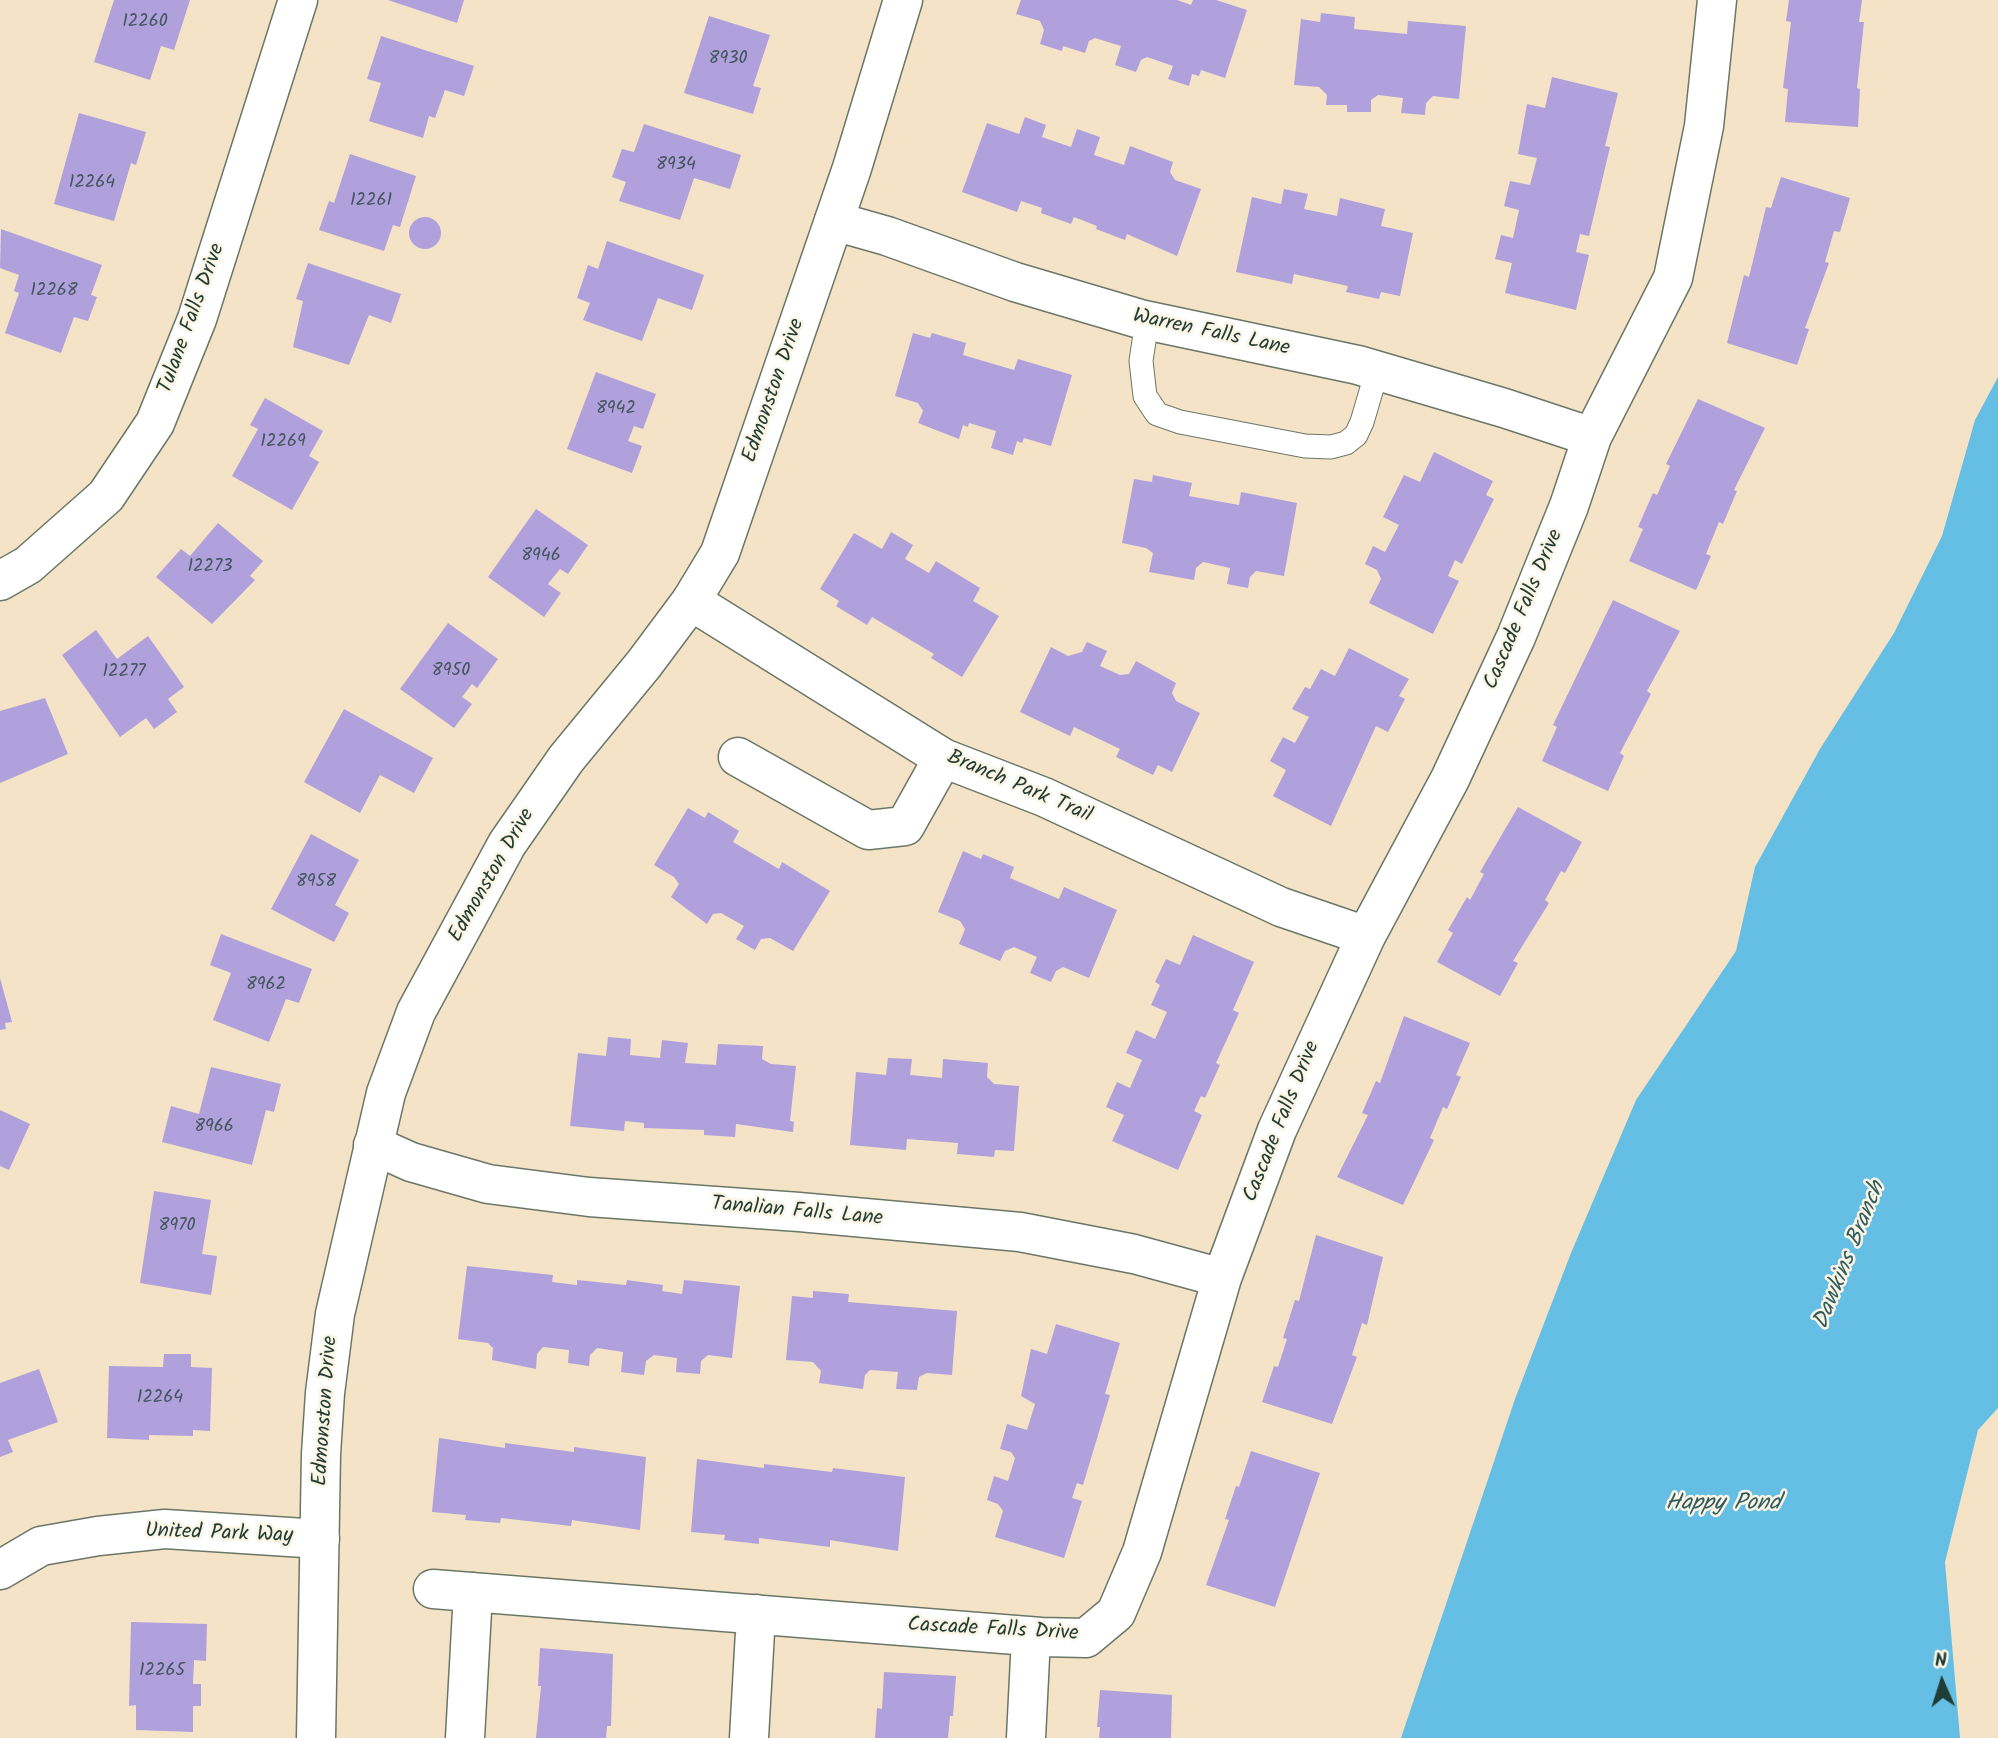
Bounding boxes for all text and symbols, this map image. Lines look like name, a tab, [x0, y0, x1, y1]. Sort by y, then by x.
house number: 12260	[122, 12, 168, 34]
house number: 8930	[709, 49, 747, 71]
house number: 8934	[656, 155, 696, 177]
house number: 12264	[69, 173, 115, 195]
house number: 12261	[350, 191, 392, 213]
street label: Tulane Falls Drive	[154, 241, 232, 397]
house number: 12268	[30, 281, 78, 303]
street label: Warren Falls Lane	[1130, 305, 1292, 363]
street label: Edmonston Drive	[739, 316, 811, 466]
house number: 8942	[596, 399, 636, 421]
house number: 12269	[260, 432, 306, 454]
street label: Cascade Falls Drive	[1480, 526, 1570, 694]
house number: 8946	[521, 546, 561, 568]
house number: 12273	[187, 557, 233, 579]
house number: 8950	[432, 661, 470, 683]
house number: 12277	[102, 662, 146, 684]
street label: Branch Park Trail	[943, 746, 1095, 830]
street label: Edmonston Drive	[445, 805, 541, 947]
house number: 8958	[296, 872, 336, 894]
house number: 8962	[246, 975, 286, 997]
street label: Cascade Falls Drive	[1239, 1038, 1327, 1206]
house number: 8966	[194, 1117, 234, 1139]
water label: Dawkins Branch	[1809, 1178, 1893, 1334]
street label: Tanalian Falls Lane	[710, 1193, 884, 1233]
house number: 8970	[159, 1216, 195, 1238]
street label: Edmonston Drive	[309, 1335, 345, 1487]
house number: 12264	[137, 1388, 183, 1410]
water label: Happy Pond	[1666, 1491, 1780, 1519]
street label: United Park Way	[145, 1520, 293, 1550]
street label: Cascade Falls Drive	[907, 1614, 1079, 1648]
text: N	[1934, 1646, 1948, 1676]
north arrow	[1907, 1647, 1977, 1717]
house number: 12265	[139, 1661, 185, 1683]

